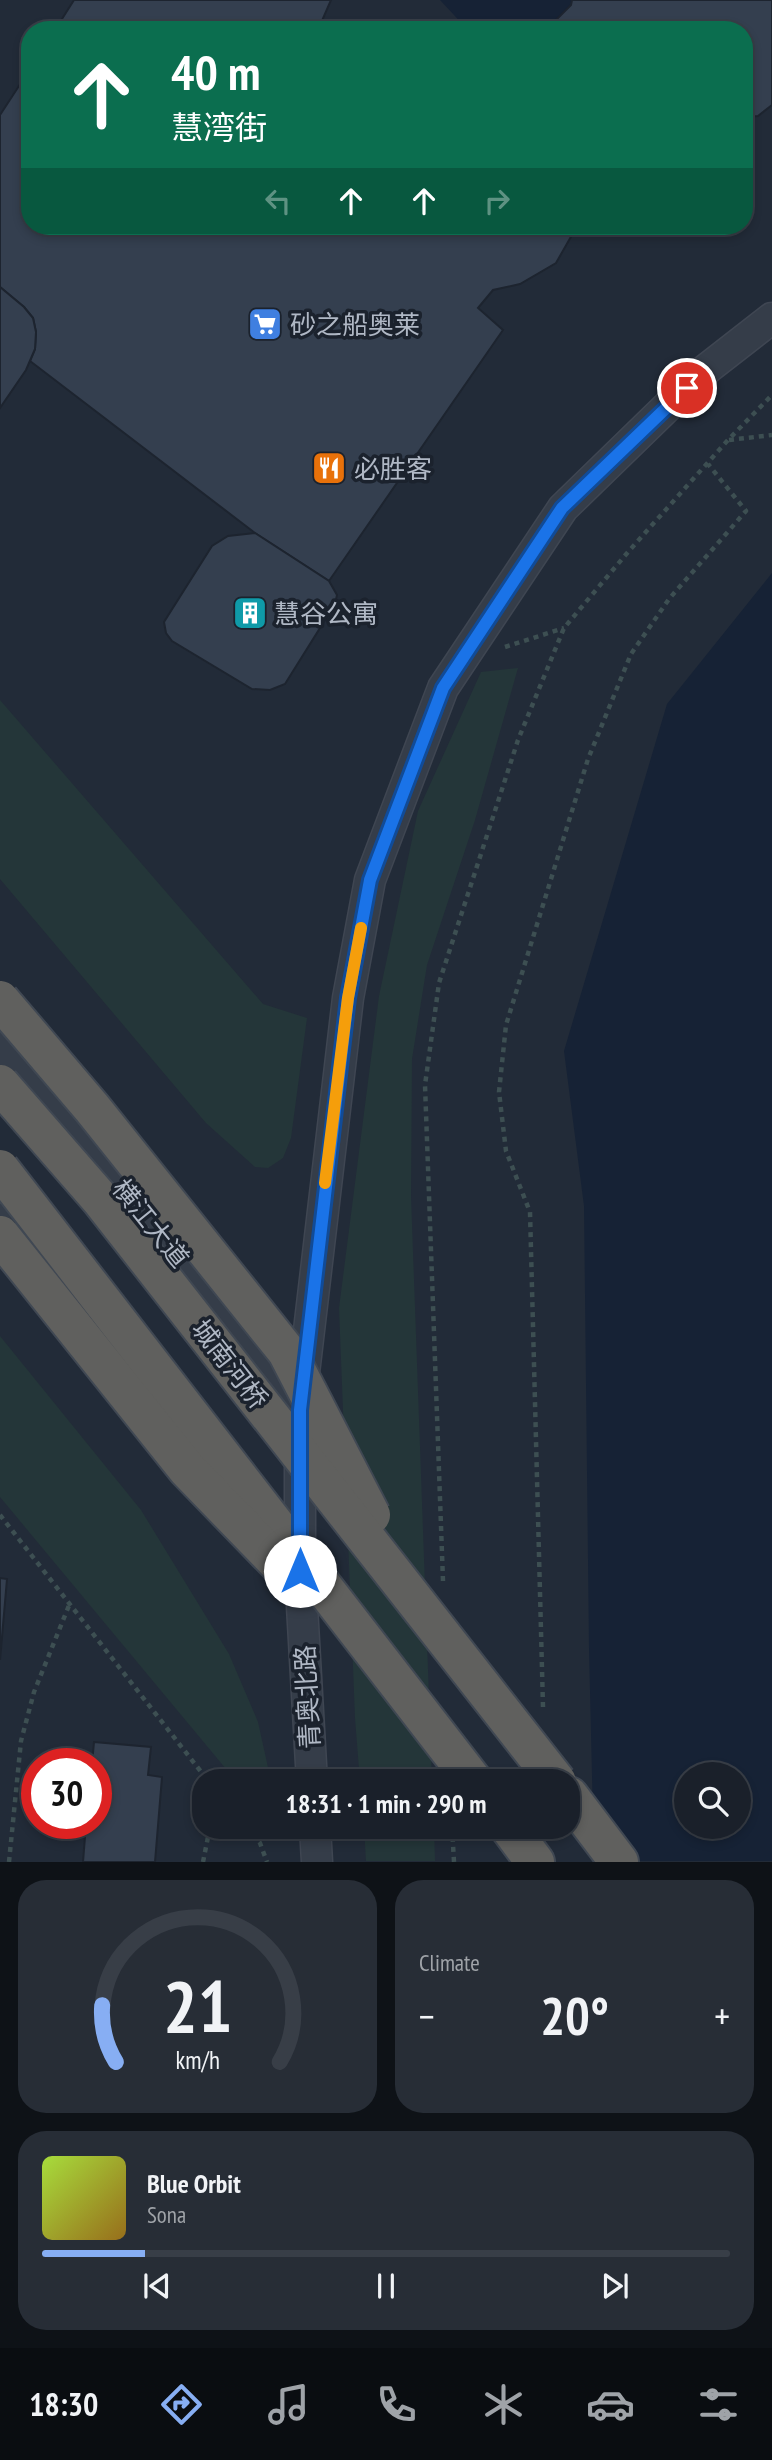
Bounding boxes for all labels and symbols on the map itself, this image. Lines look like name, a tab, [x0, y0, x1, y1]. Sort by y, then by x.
supermarket icon: 砂之船奥莱	[246, 305, 284, 343]
place label: 砂之船奥莱	[290, 308, 420, 341]
pin	[657, 358, 717, 418]
restaurant icon: 必胜客	[310, 449, 348, 487]
place label: 必胜客	[354, 452, 432, 485]
building icon: 慧谷公寓	[231, 594, 269, 632]
place label: 慧谷公寓	[274, 597, 378, 630]
street label: 横江大道	[105, 1172, 197, 1274]
street label: 城南河桥	[185, 1313, 275, 1415]
position arrow	[263, 1534, 337, 1608]
street label: 青奥北路	[288, 1644, 326, 1750]
speed limit sign: 30	[21, 1748, 112, 1839]

